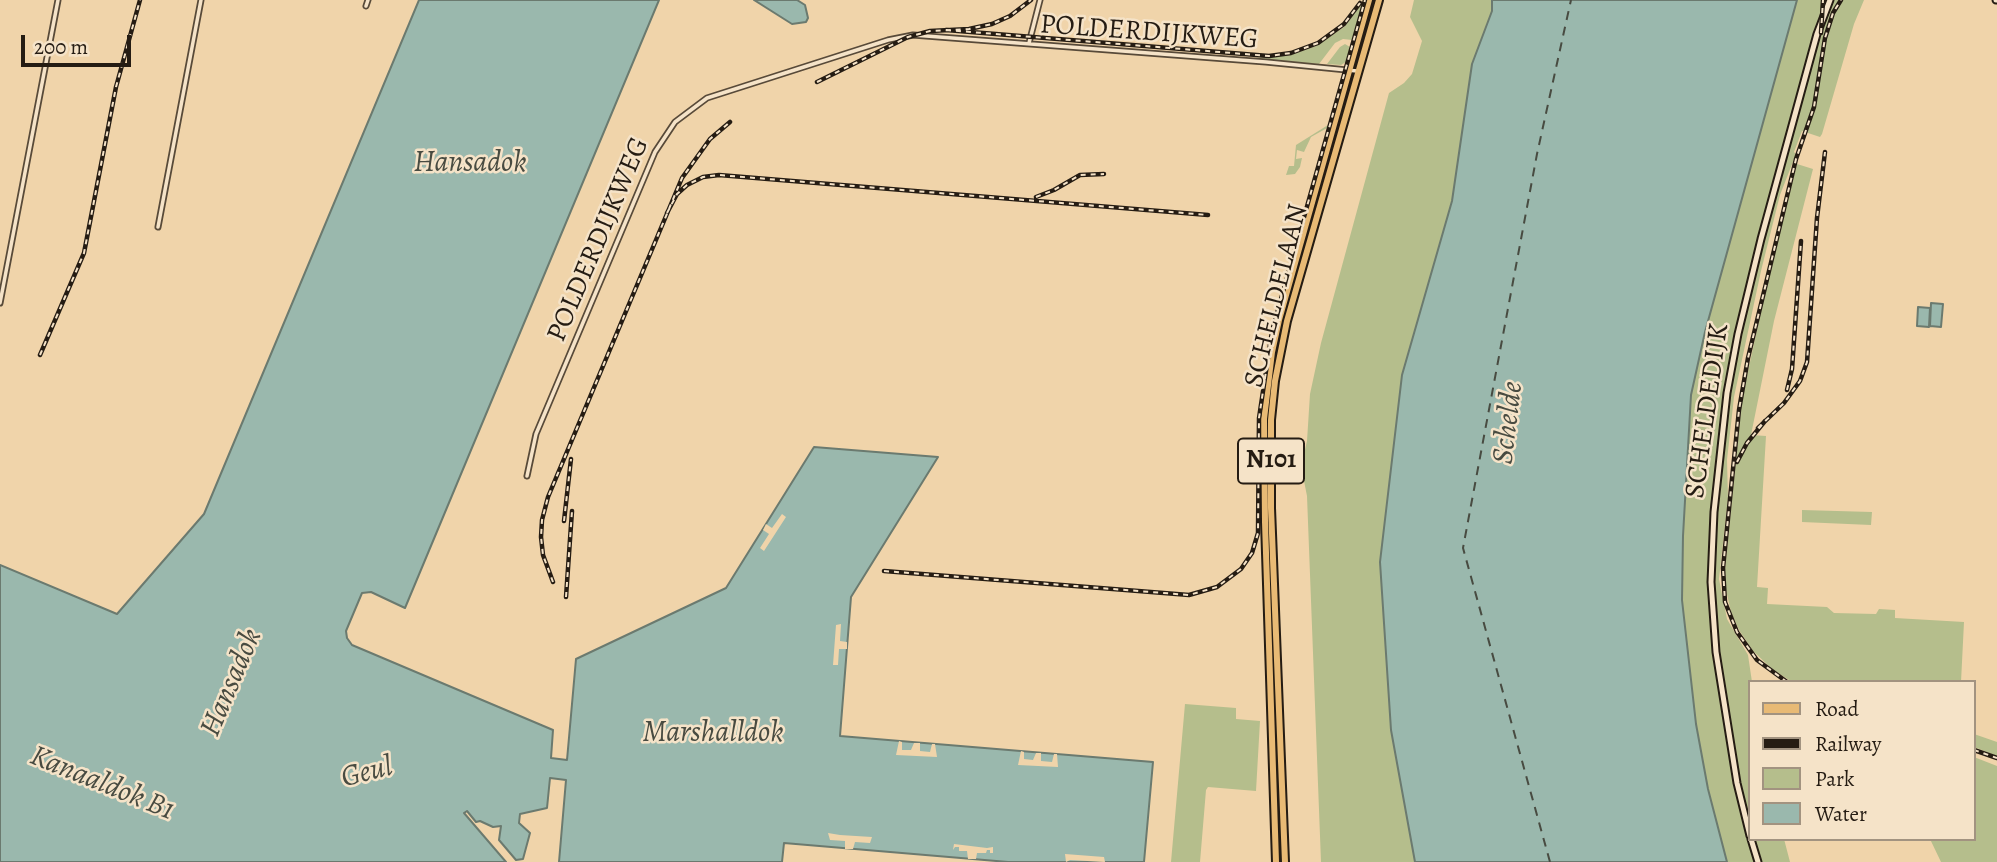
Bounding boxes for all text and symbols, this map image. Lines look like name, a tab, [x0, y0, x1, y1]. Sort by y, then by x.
street label: POLDERDIJKWEG	[1039, 9, 1259, 57]
scale bar	[24, 21, 135, 65]
text: 200 m	[34, 33, 88, 61]
street label: POLDERDIJKWEG	[541, 133, 657, 347]
water label: Hansadok	[413, 146, 527, 182]
street label: SCHELDELAAN	[1238, 201, 1316, 391]
street label: SCHELDEDIJK	[1679, 321, 1737, 501]
water label: Schelde	[1486, 380, 1532, 466]
road number: N101	[1238, 438, 1304, 484]
water label: Hansadok	[193, 624, 271, 742]
legend	[1748, 680, 1976, 841]
text: Road	[1815, 695, 1859, 723]
water label: Marshalldok	[642, 716, 784, 752]
text: Railway	[1815, 730, 1881, 758]
water label: Kanaaldok B1	[24, 739, 180, 829]
water label: Geul	[338, 749, 396, 797]
text: Park	[1815, 765, 1854, 793]
text: Water	[1815, 800, 1867, 828]

